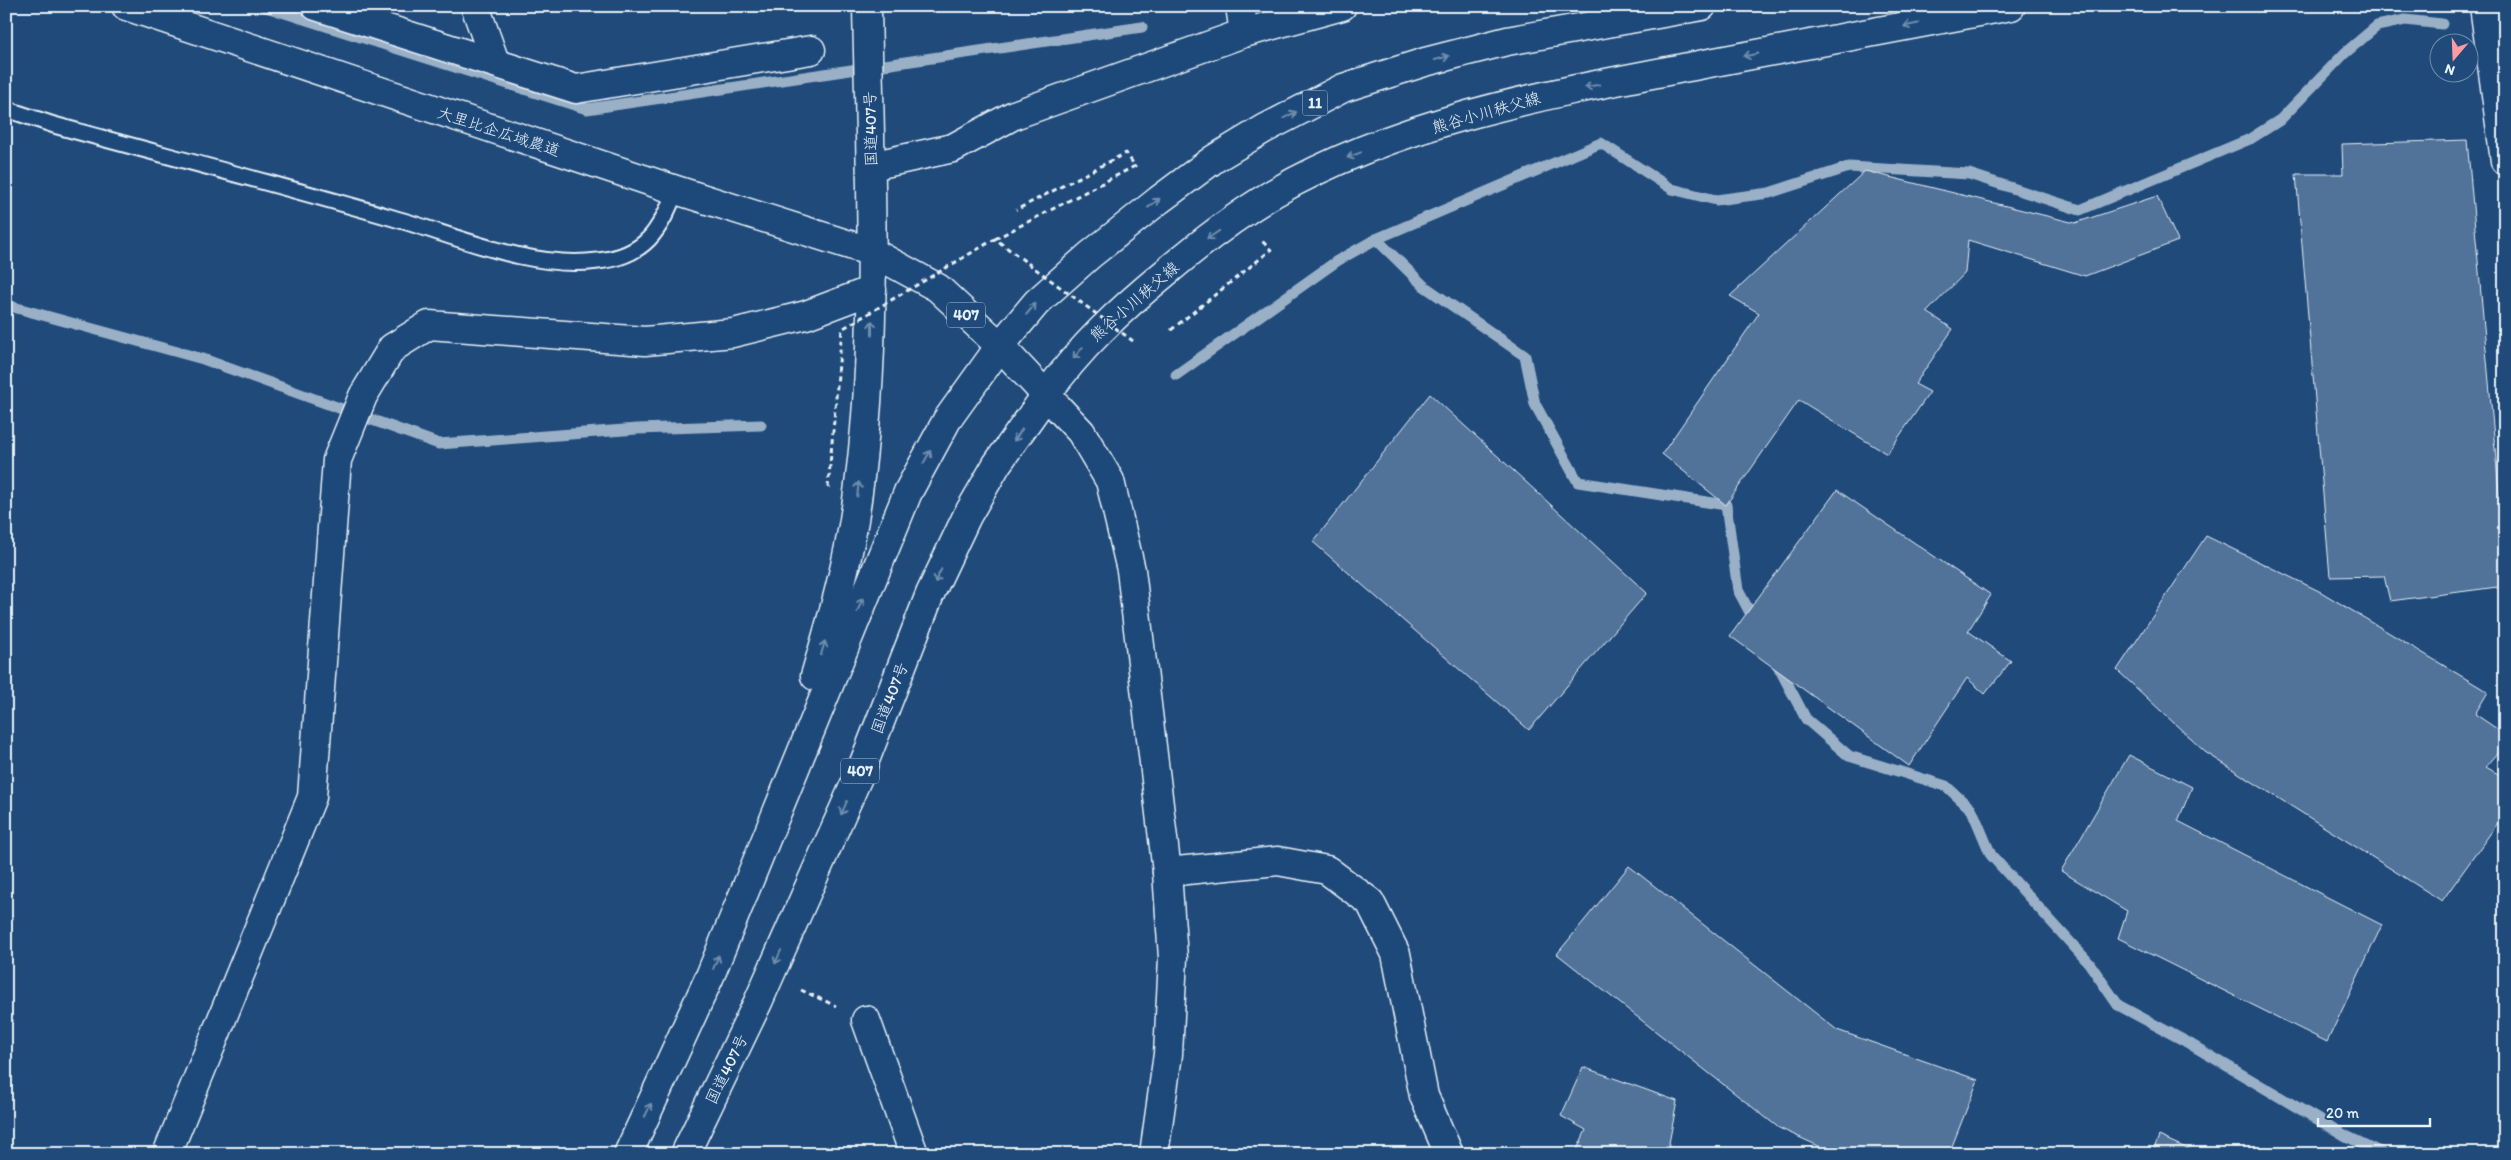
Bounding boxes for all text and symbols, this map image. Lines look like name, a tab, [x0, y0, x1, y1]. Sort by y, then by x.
one-way arrow	[1904, 21, 1920, 30]
north arrow	[2428, 32, 2478, 82]
one-way arrow	[1744, 51, 1760, 61]
one-way arrow	[1433, 53, 1449, 62]
text: N	[2443, 60, 2457, 79]
one-way arrow	[1584, 81, 1600, 91]
street label: 熊谷小川秩父線	[1430, 88, 1543, 137]
road number: 11	[1302, 90, 1328, 116]
street label: 国道407号	[860, 91, 881, 167]
street label: 大里比企広域農道	[435, 103, 563, 160]
one-way arrow	[1283, 110, 1298, 120]
one-way arrow	[1346, 151, 1362, 160]
one-way arrow	[1148, 198, 1161, 209]
one-way arrow	[1206, 230, 1220, 240]
street label: 熊谷小川秩父線	[1086, 257, 1183, 345]
road number: 407	[947, 302, 985, 328]
one-way arrow	[1026, 303, 1037, 316]
one-way arrow	[867, 320, 877, 336]
one-way arrow	[1072, 347, 1083, 360]
one-way arrow	[1013, 428, 1023, 442]
one-way arrow	[922, 450, 932, 465]
one-way arrow	[853, 482, 863, 498]
one-way arrow	[933, 569, 943, 584]
one-way arrow	[856, 598, 866, 613]
one-way arrow	[819, 640, 828, 656]
street label: 国道407号	[867, 660, 912, 737]
road number: 407	[841, 758, 879, 784]
one-way arrow	[838, 800, 848, 815]
one-way arrow	[773, 949, 782, 964]
one-way arrow	[712, 955, 721, 970]
street label: 国道407号	[701, 1031, 752, 1107]
scale bar	[2318, 1095, 2431, 1127]
one-way arrow	[644, 1103, 654, 1118]
text: 20 m	[2326, 1104, 2360, 1122]

